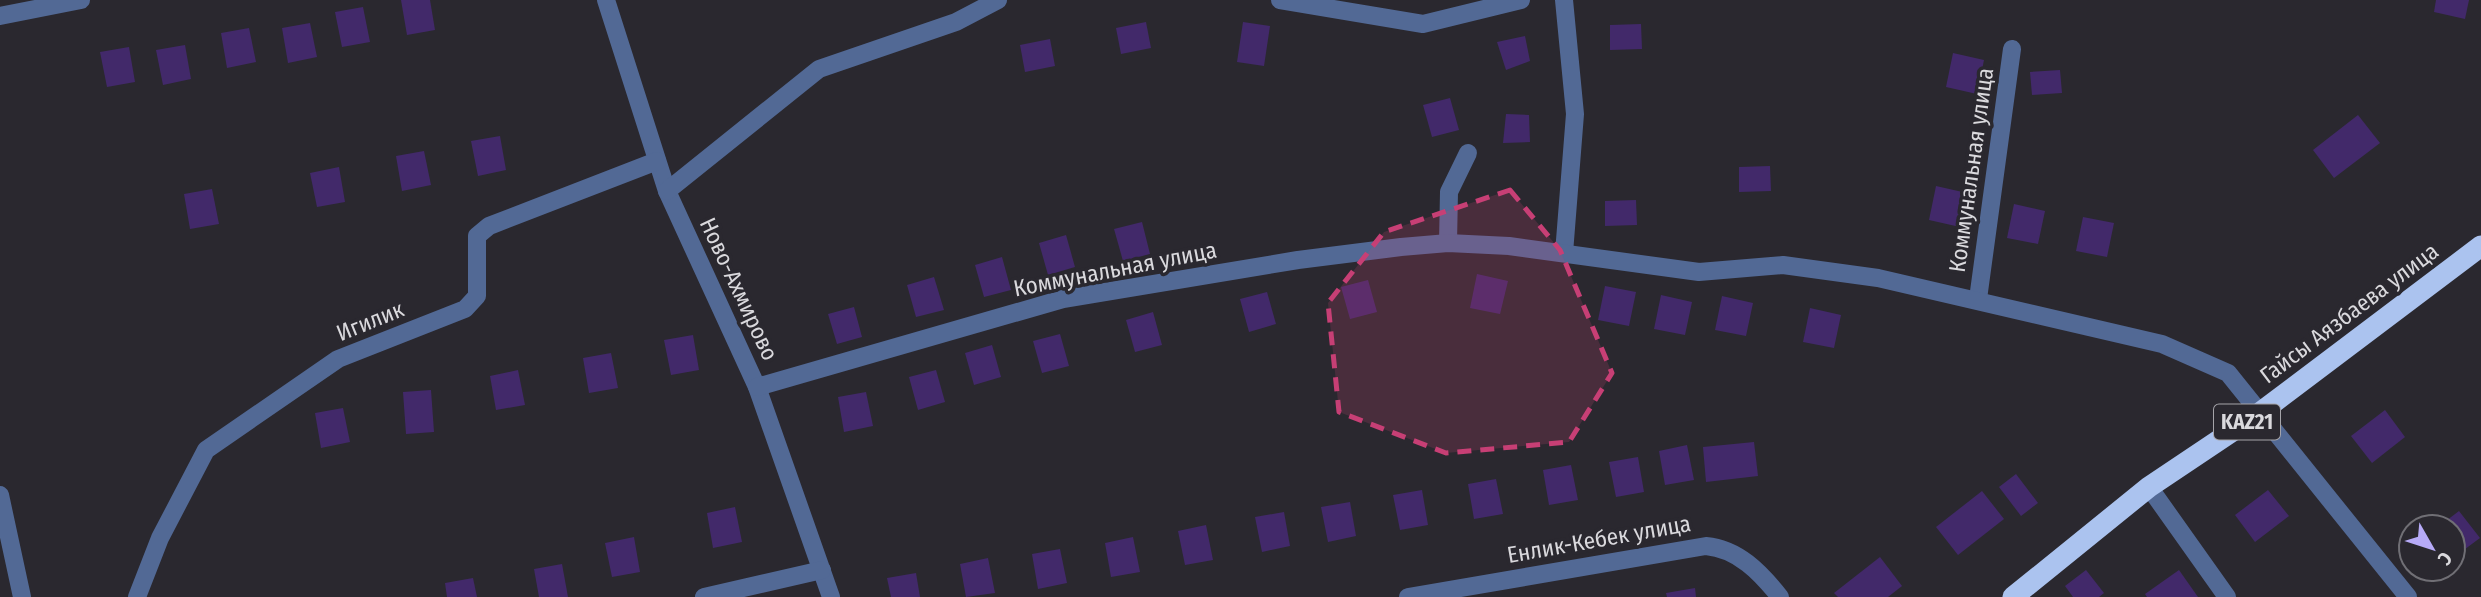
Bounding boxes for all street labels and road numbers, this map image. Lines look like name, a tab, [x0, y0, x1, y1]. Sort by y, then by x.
street label: Коммунальная улица	[1943, 66, 1999, 274]
street label: Ново-Ахмирово	[694, 213, 784, 365]
street label: Коммунальная улица	[1011, 236, 1219, 302]
street label: Гайсы Аязбаева улица	[2254, 237, 2444, 389]
street label: Игилик	[332, 295, 408, 347]
road number: KAZ21	[2214, 404, 2280, 440]
street label: Енлик-Кебек улица	[1505, 509, 1693, 569]

